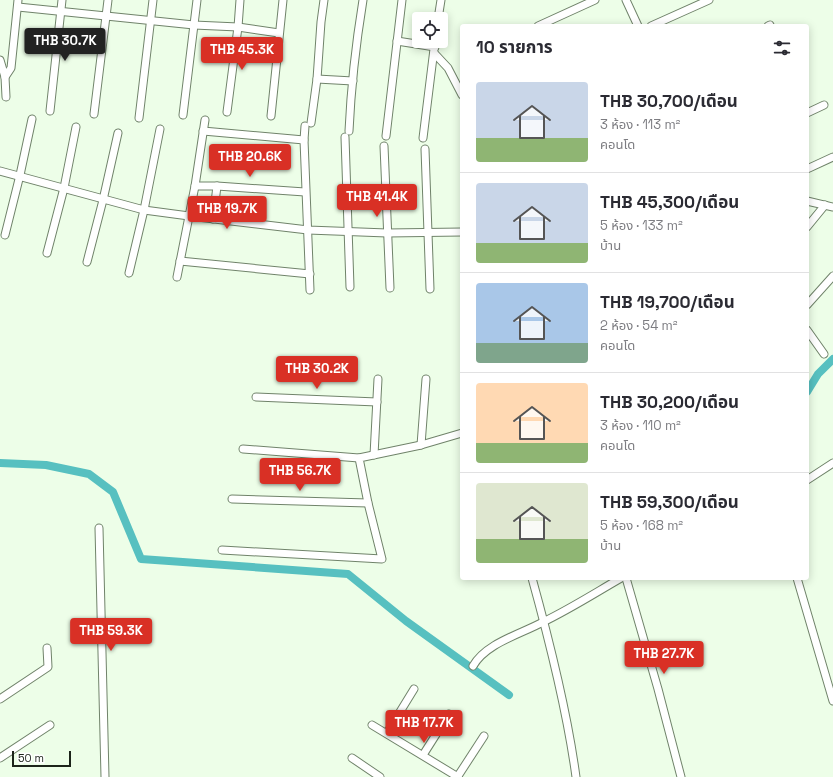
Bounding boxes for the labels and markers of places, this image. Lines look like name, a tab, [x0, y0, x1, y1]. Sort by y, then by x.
pin: THB 30.7K	[19, 28, 111, 62]
pin: THB 45.3K	[196, 37, 288, 71]
pin: THB 20.6K	[204, 144, 296, 178]
pin: THB 41.4K	[331, 184, 423, 218]
pin: THB 19.7K	[181, 196, 273, 230]
pin: THB 30.2K	[271, 356, 363, 390]
pin: THB 56.7K	[254, 458, 346, 492]
pin: THB 59.3K	[65, 618, 157, 652]
pin: THB 27.7K	[618, 641, 710, 675]
pin: THB 17.7K	[378, 710, 470, 744]

